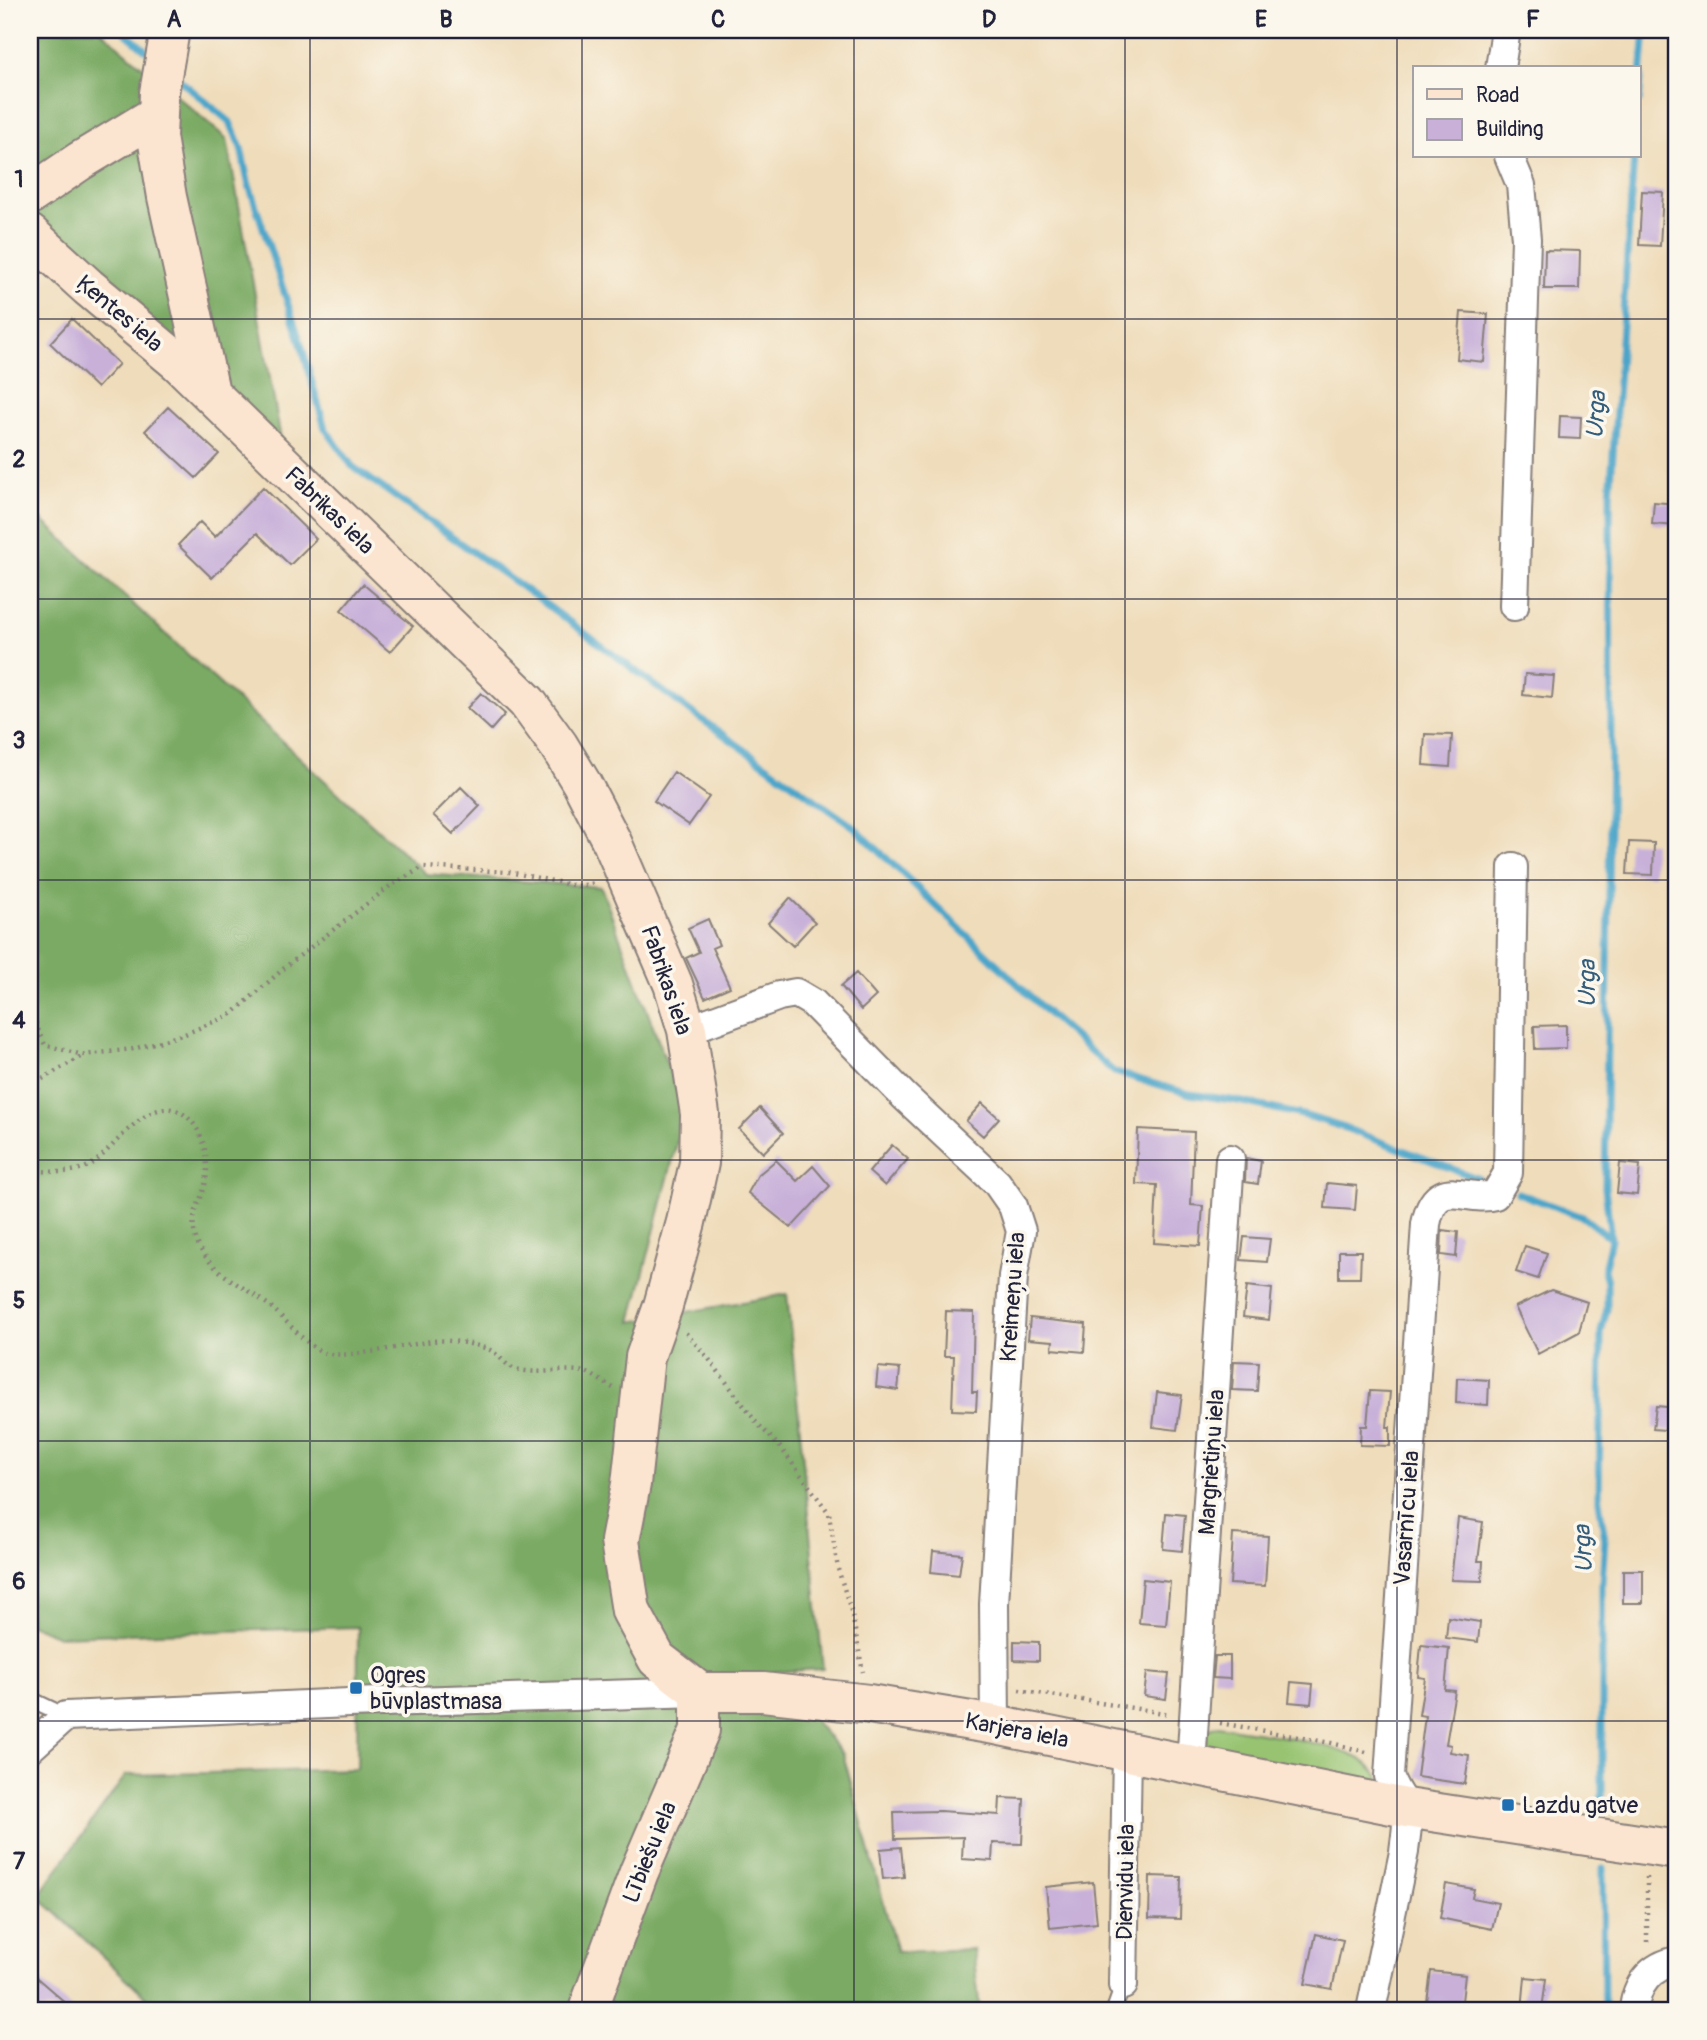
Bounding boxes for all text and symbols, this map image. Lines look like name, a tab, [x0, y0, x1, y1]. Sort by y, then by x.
text: A	[167, 5, 182, 34]
text: B	[439, 5, 453, 34]
text: C	[711, 5, 725, 34]
text: D	[982, 5, 996, 34]
text: E	[1255, 5, 1267, 34]
text: F	[1526, 5, 1540, 34]
legend	[1413, 66, 1640, 158]
text: Road	[1476, 82, 1520, 109]
text: Building	[1476, 116, 1543, 143]
text: 1	[15, 165, 24, 194]
street label: Ķentes iela	[70, 269, 169, 358]
water label: Urga	[1580, 388, 1613, 440]
text: 2	[13, 445, 26, 474]
street label: Fabrikas iela	[279, 460, 381, 560]
text: 3	[13, 726, 25, 755]
street label: Fabrikas iela	[634, 922, 699, 1039]
water label: Urga	[1573, 958, 1602, 1008]
text: 4	[12, 1006, 26, 1035]
street label: Kreimeņu iela	[993, 1231, 1032, 1363]
text: 5	[13, 1286, 25, 1315]
street label: Margrietiņu iela	[1192, 1388, 1231, 1536]
street label: Vasarnīcu iela	[1387, 1450, 1426, 1587]
water label: Urga	[1568, 1523, 1599, 1574]
text: 6	[12, 1567, 26, 1596]
place label: Ogres būvplastmasa	[370, 1661, 502, 1716]
marker: Ogres būvplastmasa	[348, 1680, 364, 1696]
street label: Karjera iela	[963, 1706, 1071, 1755]
place label: Lazdu gatve	[1522, 1791, 1639, 1820]
street label: Lībiešu iela	[616, 1797, 683, 1907]
marker: Lazdu gatve	[1500, 1797, 1516, 1813]
street label: Dienvidu iela	[1110, 1824, 1141, 1940]
text: 7	[13, 1847, 26, 1876]

